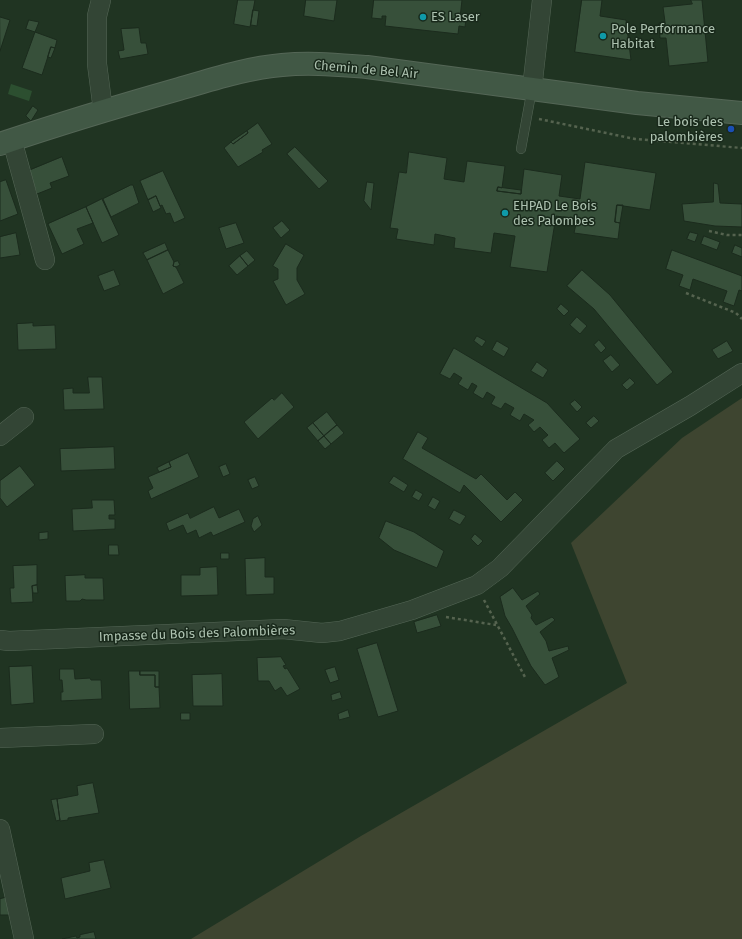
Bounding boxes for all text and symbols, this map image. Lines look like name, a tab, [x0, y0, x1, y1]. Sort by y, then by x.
place label: ES Laser	[431, 9, 480, 25]
marker: ES Laser	[418, 12, 428, 22]
place label: Pole Performance Habitat	[611, 21, 715, 52]
marker: Pole Performance Habitat	[598, 31, 608, 41]
street label: Chemin de Bel Air	[313, 58, 419, 82]
place label: Le bois des palombières	[650, 114, 723, 145]
marker: Le bois des palombières	[726, 124, 736, 134]
place label: EHPAD Le Bois des Palombes	[513, 198, 597, 229]
marker: EHPAD Le Bois des Palombes	[500, 208, 510, 218]
street label: Impasse du Bois des Palombières	[99, 623, 295, 645]

